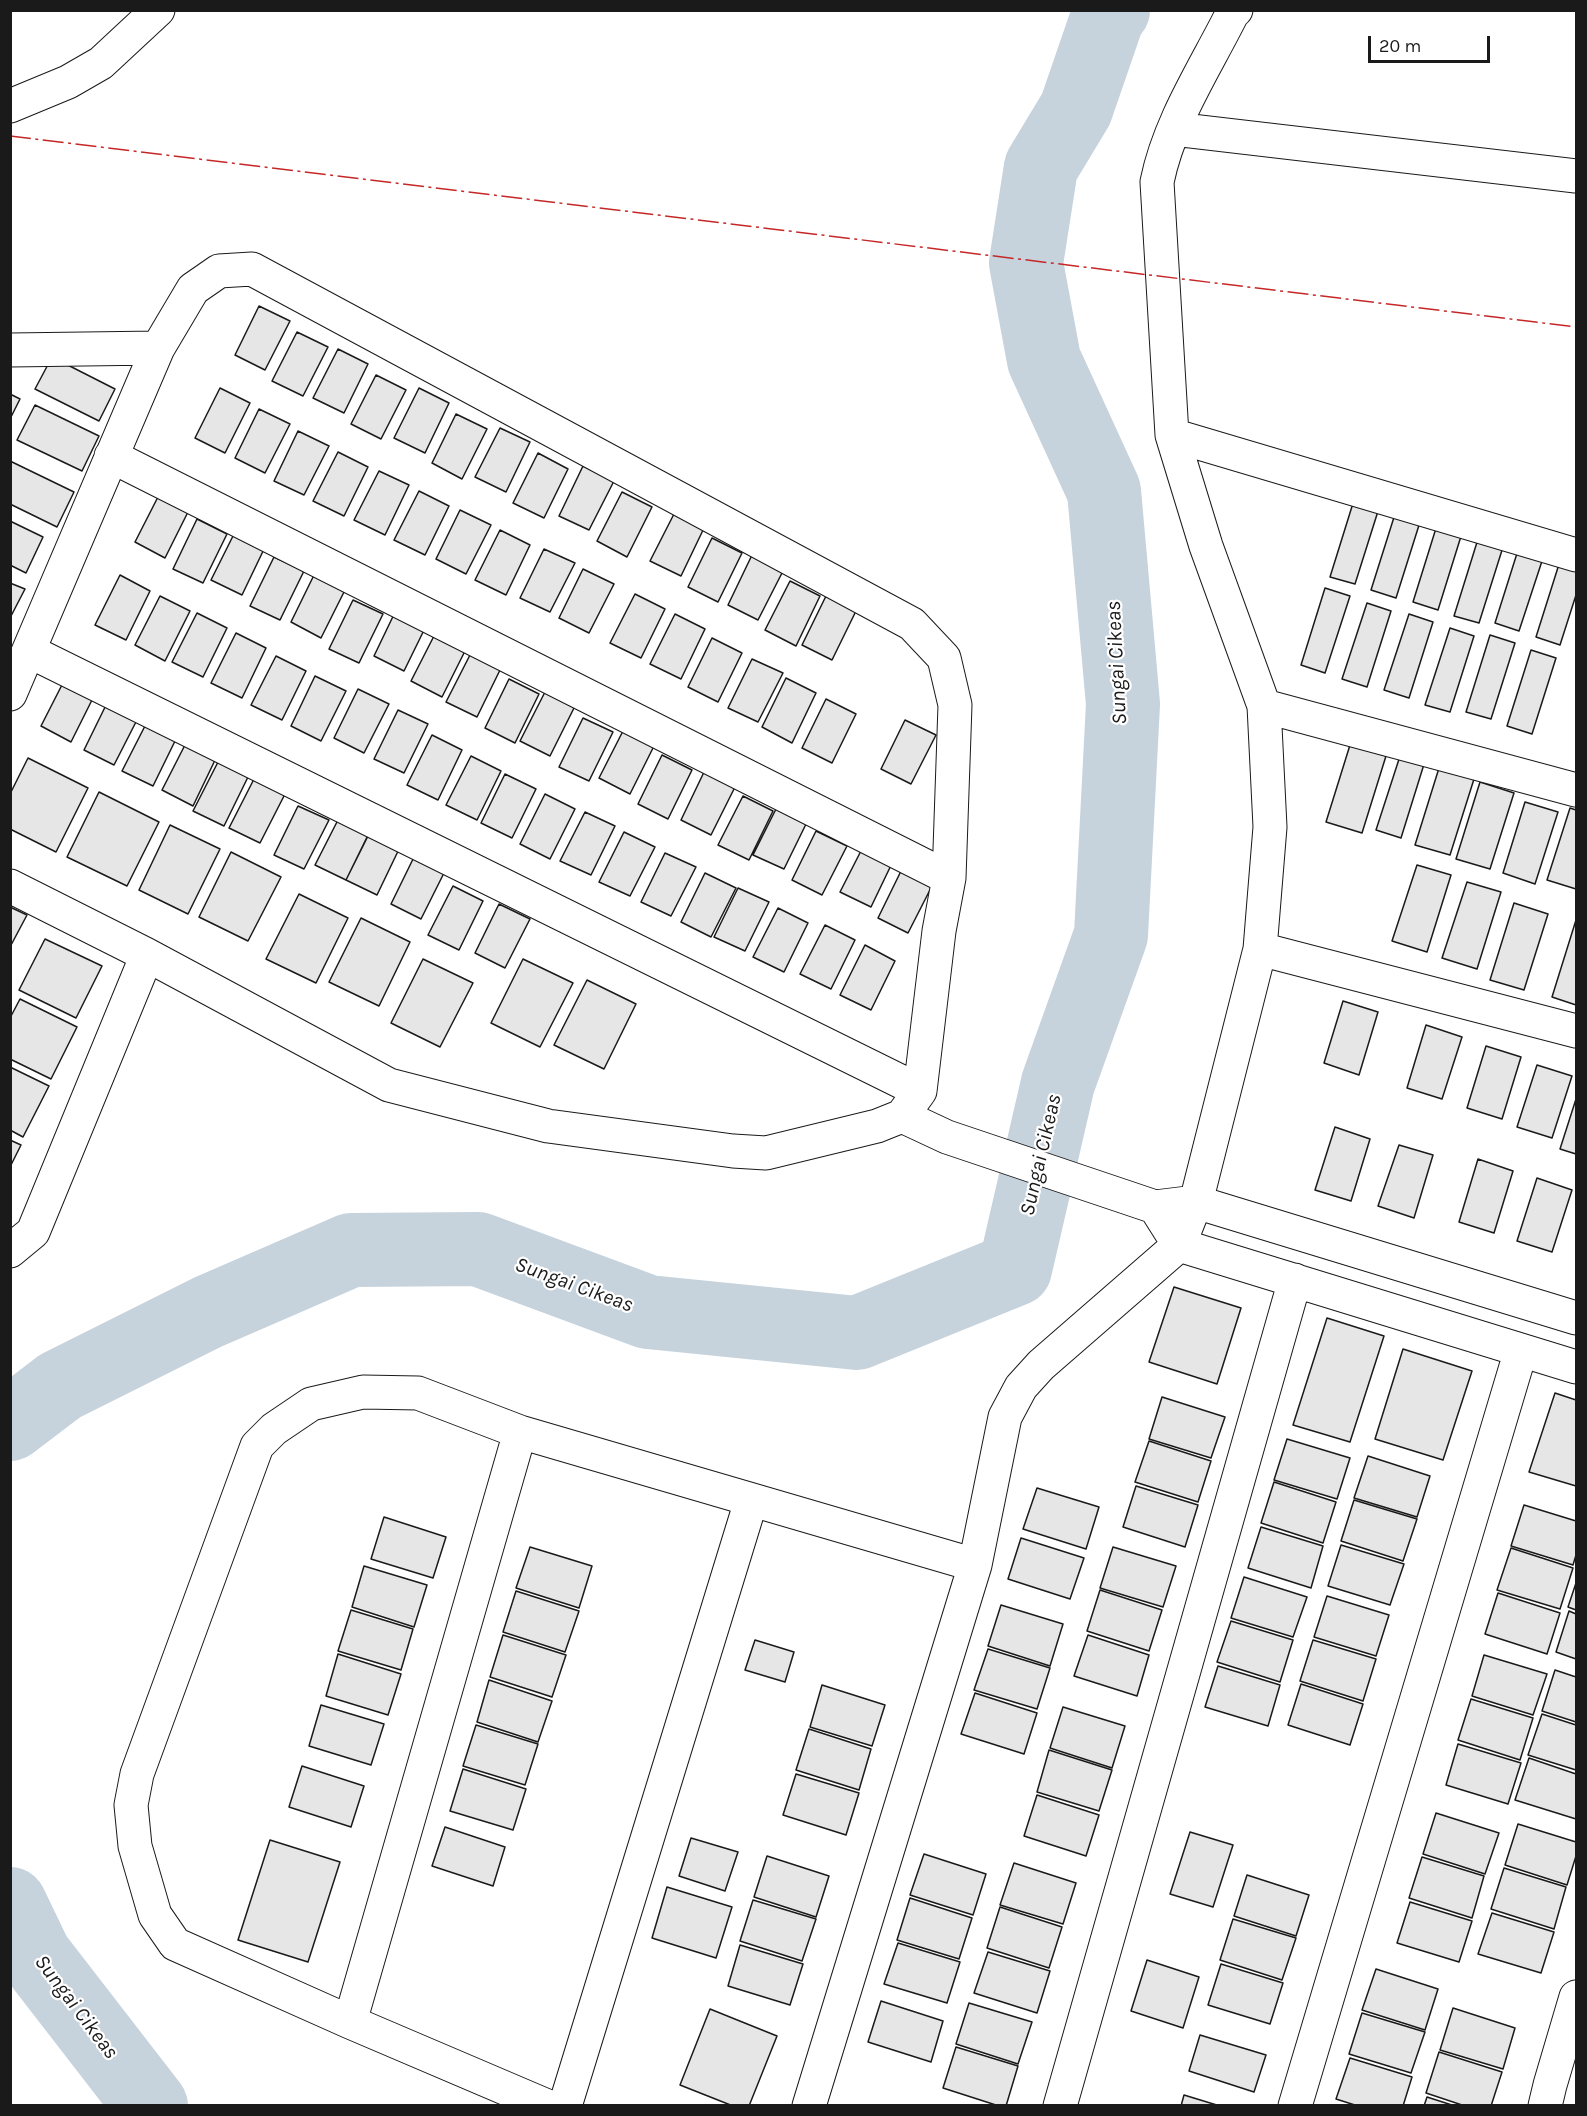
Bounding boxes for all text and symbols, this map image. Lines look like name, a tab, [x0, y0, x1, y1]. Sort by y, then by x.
scale bar	[1371, 24, 1492, 62]
text: 20 m	[1379, 35, 1421, 57]
water label: Sungai Cikeas	[1101, 601, 1133, 725]
water label: Sungai Cikeas	[1015, 1092, 1067, 1218]
water label: Sungai Cikeas	[512, 1252, 636, 1318]
water label: Sungai Cikeas	[29, 1950, 123, 2064]

